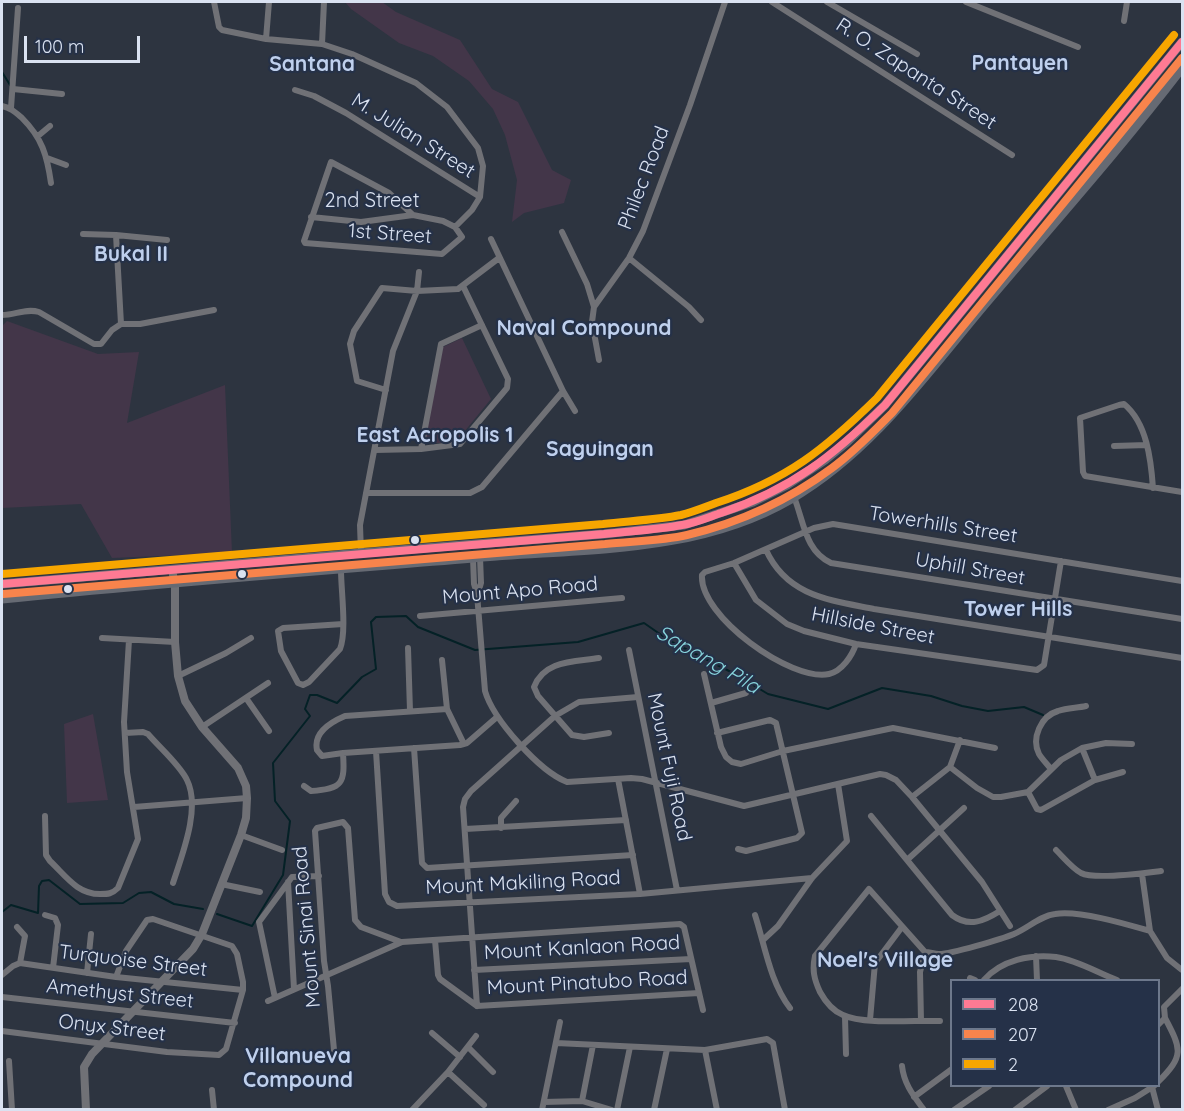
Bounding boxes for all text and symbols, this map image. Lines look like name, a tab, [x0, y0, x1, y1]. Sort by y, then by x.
street label: R. O. Zapanta Street	[831, 13, 1001, 135]
scale bar	[27, 24, 142, 62]
text: 100 m	[35, 35, 84, 58]
district label: Pantayen	[971, 51, 1069, 77]
district label: Santana	[269, 52, 355, 78]
street label: M. Julian Street	[347, 88, 479, 184]
street label: Philec Road	[613, 123, 675, 233]
street label: 2nd Street	[325, 189, 419, 213]
street label: 1st Street	[347, 219, 433, 249]
district label: Bukal II	[94, 242, 168, 268]
district label: Naval Compound	[497, 316, 671, 342]
district label: East Acropolis 1	[357, 423, 513, 449]
district label: Saguingan	[546, 437, 654, 463]
street label: Towerhills Street	[867, 501, 1019, 549]
unlabelled marker	[409, 534, 421, 546]
street label: Uphill Street	[913, 548, 1027, 590]
unlabelled marker	[236, 568, 248, 580]
street label: Mount Apo Road	[441, 572, 599, 610]
unlabelled marker	[62, 583, 74, 595]
district label: Tower Hills	[964, 597, 1072, 623]
street label: Hillside Street	[809, 602, 937, 650]
water label: Sapang Pila	[652, 620, 764, 700]
street label: Mount Fuji Road	[642, 691, 696, 843]
street label: Mount Sinai Road	[288, 845, 326, 1009]
street label: Mount Makiling Road	[425, 866, 621, 900]
street label: Mount Kanlaon Road	[483, 931, 681, 965]
street label: Turquoise Street	[58, 940, 208, 982]
district label: Noel's Village	[817, 948, 953, 974]
street label: Mount Pinatubo Road	[486, 966, 688, 1000]
street label: Amethyst Street	[45, 974, 195, 1014]
legend	[950, 979, 1160, 1087]
text: 208	[1008, 993, 1038, 1016]
street label: Onyx Street	[57, 1010, 167, 1046]
text: 207	[1008, 1023, 1037, 1046]
district label: Villanueva Compound	[243, 1044, 353, 1094]
text: 2	[1008, 1053, 1018, 1076]

